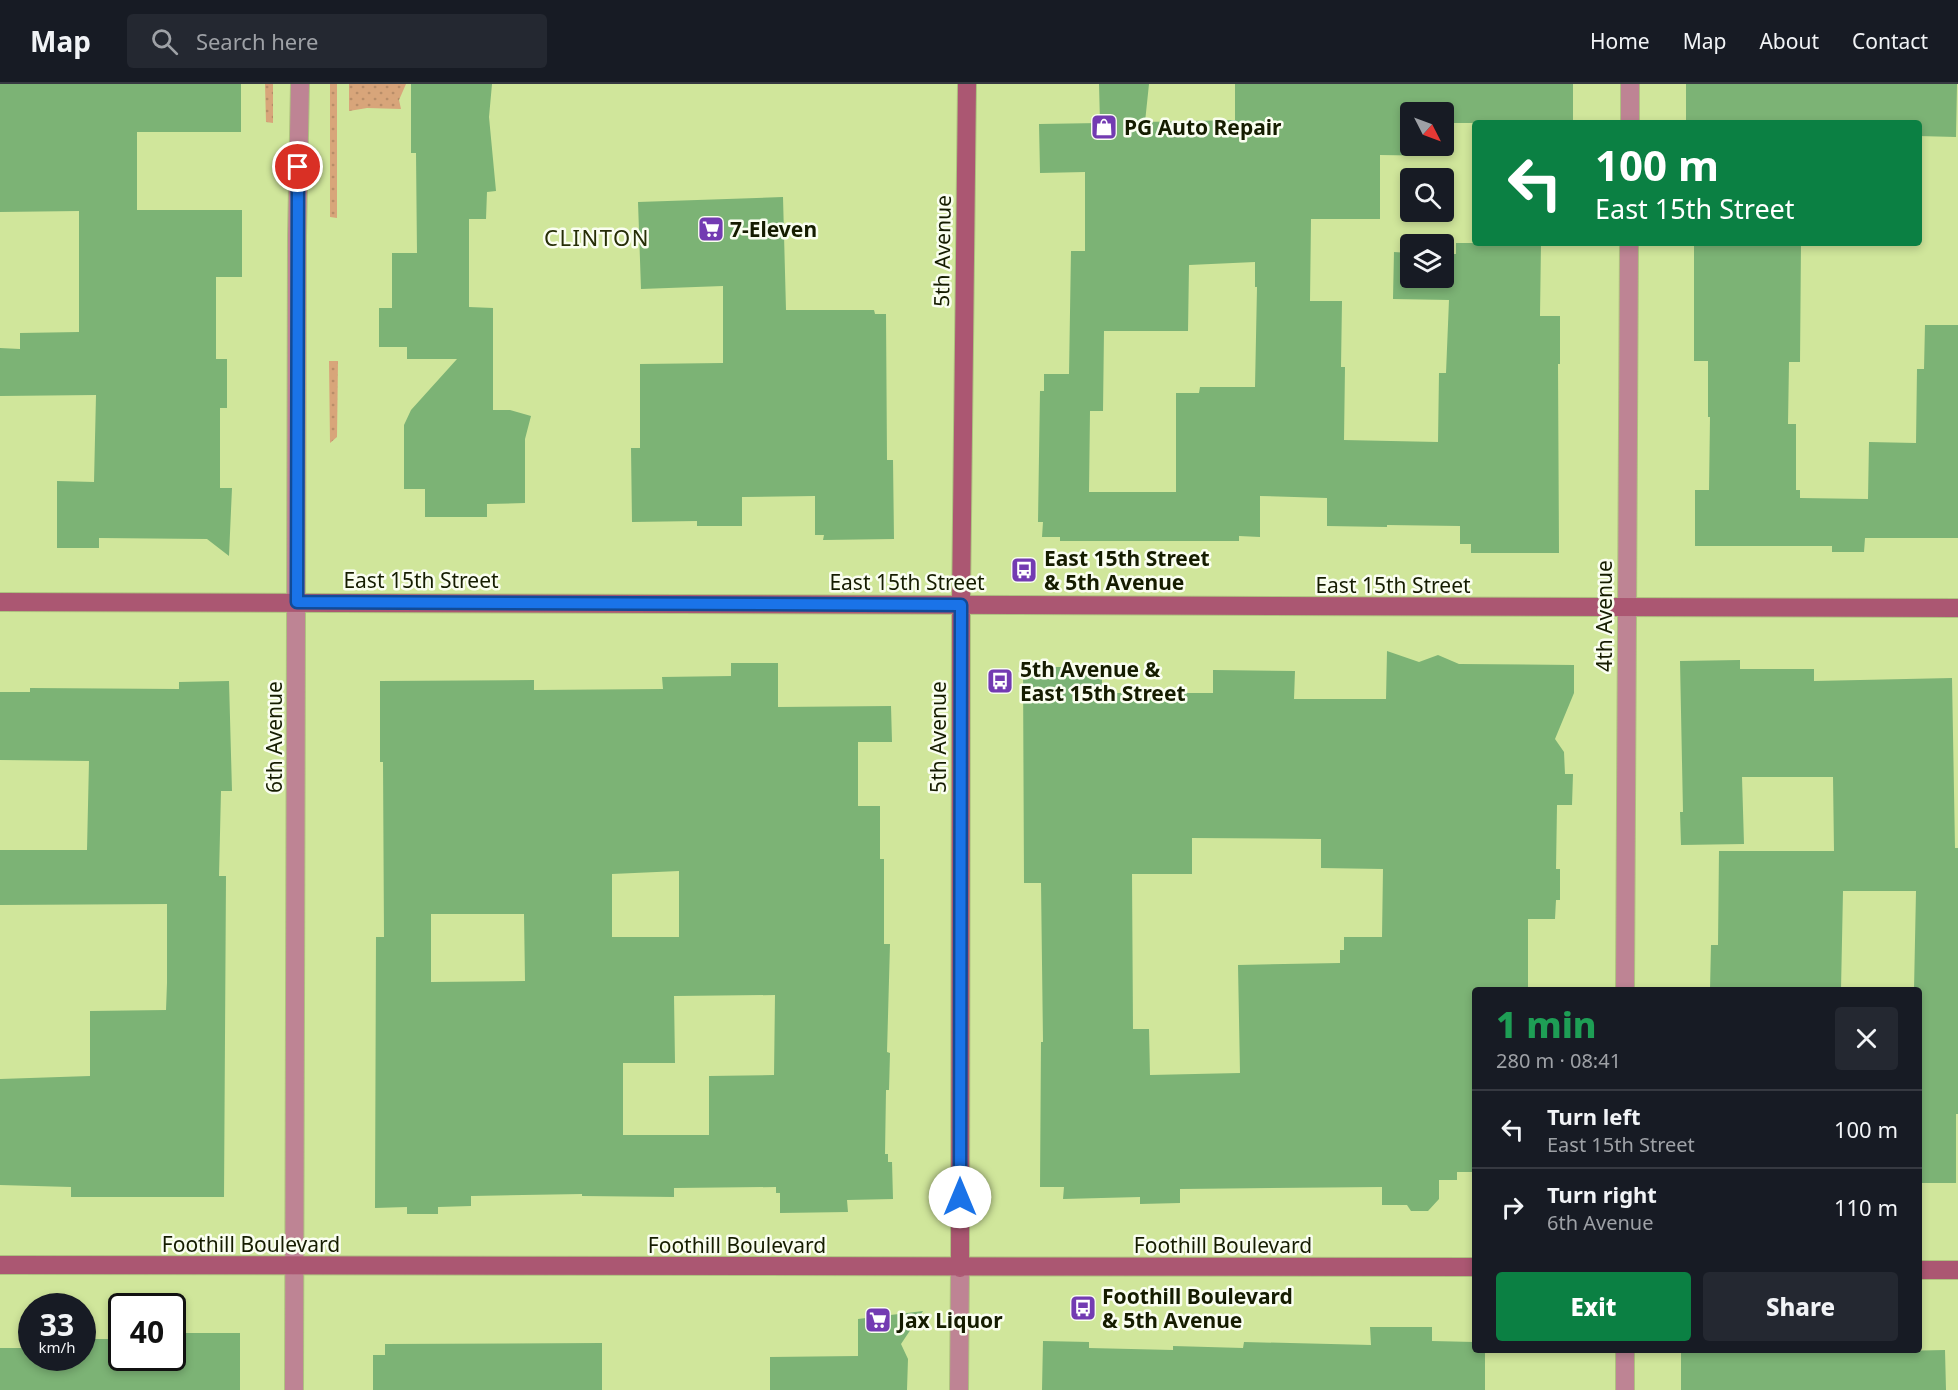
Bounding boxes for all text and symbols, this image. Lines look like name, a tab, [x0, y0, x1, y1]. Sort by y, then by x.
search box	[127, 14, 547, 68]
text: Map	[30, 22, 91, 60]
icon: search	[148, 25, 181, 58]
text: Search here	[196, 26, 318, 56]
text: Home	[1590, 27, 1650, 55]
text: Map	[1683, 27, 1726, 55]
text: About	[1759, 27, 1819, 55]
text: Contact	[1852, 27, 1928, 55]
north arrow	[1400, 102, 1454, 156]
map controls	[1400, 102, 1454, 288]
shop icon: PG Auto Repair	[1089, 112, 1119, 142]
place label: PG Auto Repair	[1124, 113, 1282, 141]
text: 100 m	[1595, 136, 1719, 193]
pin	[272, 141, 323, 192]
icon: left	[1496, 144, 1574, 222]
icon: arrive	[281, 150, 314, 183]
button: search	[1400, 168, 1454, 222]
text: East 15th Street	[1595, 190, 1795, 227]
street label: 5th Avenue	[927, 195, 957, 307]
supermarket icon: 7-Eleven	[696, 214, 726, 244]
place label: 7-Eleven	[730, 215, 817, 243]
district label: CLINTON	[544, 222, 650, 252]
button: layers	[1400, 234, 1454, 288]
place label: East 15th Street & 5th Avenue	[1044, 544, 1210, 596]
bus stop icon: East 15th Street & 5th Avenue	[1009, 555, 1039, 585]
street label: 4th Avenue	[1590, 560, 1618, 672]
street label: East 15th Street	[343, 566, 499, 594]
street label: East 15th Street	[829, 568, 985, 596]
street label: East 15th Street	[1315, 571, 1471, 599]
place label: 5th Avenue & East 15th Street	[1020, 655, 1186, 707]
bus stop icon: 5th Avenue & East 15th Street	[985, 666, 1015, 696]
street label: 6th Avenue	[260, 681, 288, 793]
street label: 5th Avenue	[924, 681, 952, 793]
text: 1 min	[1496, 1000, 1597, 1049]
button: close	[1835, 1007, 1898, 1070]
text: 280 m · 08:41	[1496, 1047, 1621, 1074]
text: Turn left	[1547, 1101, 1641, 1131]
icon: left	[1496, 1113, 1529, 1146]
text: 100 m	[1834, 1114, 1898, 1144]
text: East 15th Street	[1547, 1131, 1695, 1158]
position arrow	[928, 1165, 992, 1229]
text: Turn right	[1547, 1179, 1657, 1209]
icon: right	[1496, 1191, 1529, 1224]
text: 110 m	[1834, 1192, 1898, 1222]
text: 6th Avenue	[1547, 1209, 1653, 1236]
street label: Foothill Boulevard	[162, 1230, 340, 1258]
street label: Foothill Boulevard	[648, 1231, 826, 1259]
street label: Foothill Boulevard	[1134, 1231, 1312, 1259]
button: Exit	[1496, 1272, 1691, 1341]
button: Share	[1703, 1272, 1898, 1341]
place label: Foothill Boulevard & 5th Avenue	[1102, 1282, 1293, 1334]
speed limit sign: 40	[108, 1293, 186, 1371]
bus stop icon: Foothill Boulevard & 5th Avenue	[1068, 1293, 1098, 1323]
text: 33	[40, 1304, 74, 1345]
supermarket icon: Jax Liquor	[863, 1305, 893, 1335]
place label: Jax Liquor	[896, 1306, 1003, 1334]
text: km/h	[39, 1337, 75, 1357]

